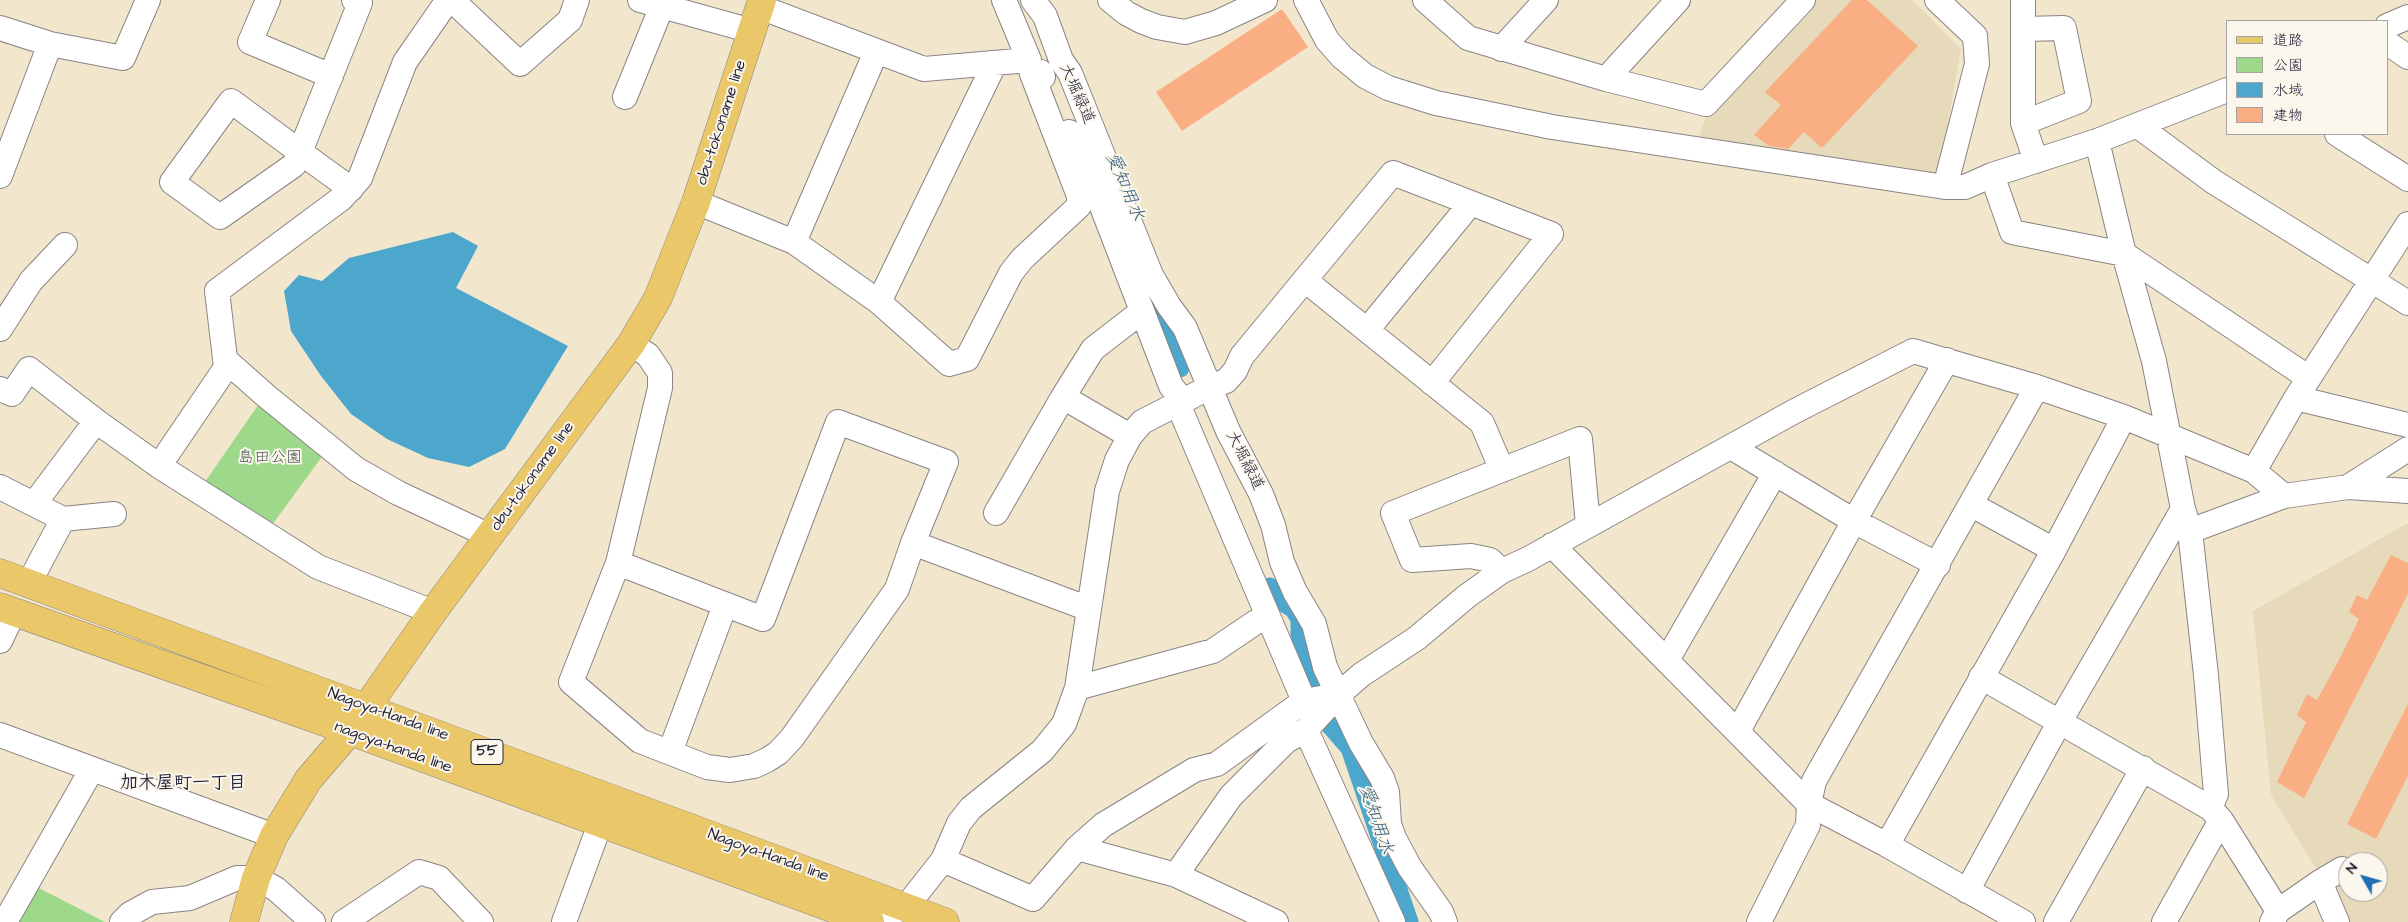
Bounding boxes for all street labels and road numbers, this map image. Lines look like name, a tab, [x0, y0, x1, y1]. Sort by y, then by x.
street label: obu-tokoname line	[693, 58, 751, 188]
street label: 大堀緑道	[1054, 61, 1098, 127]
street label: obu-tokoname line	[487, 419, 579, 535]
street label: 大堀緑道	[1221, 428, 1267, 494]
street label: Nagoya-Handa line	[325, 684, 451, 746]
street label: nagoya-handa line	[332, 718, 454, 778]
road number: 55	[471, 740, 503, 764]
street label: Nagoya-Handa line	[705, 825, 831, 887]

